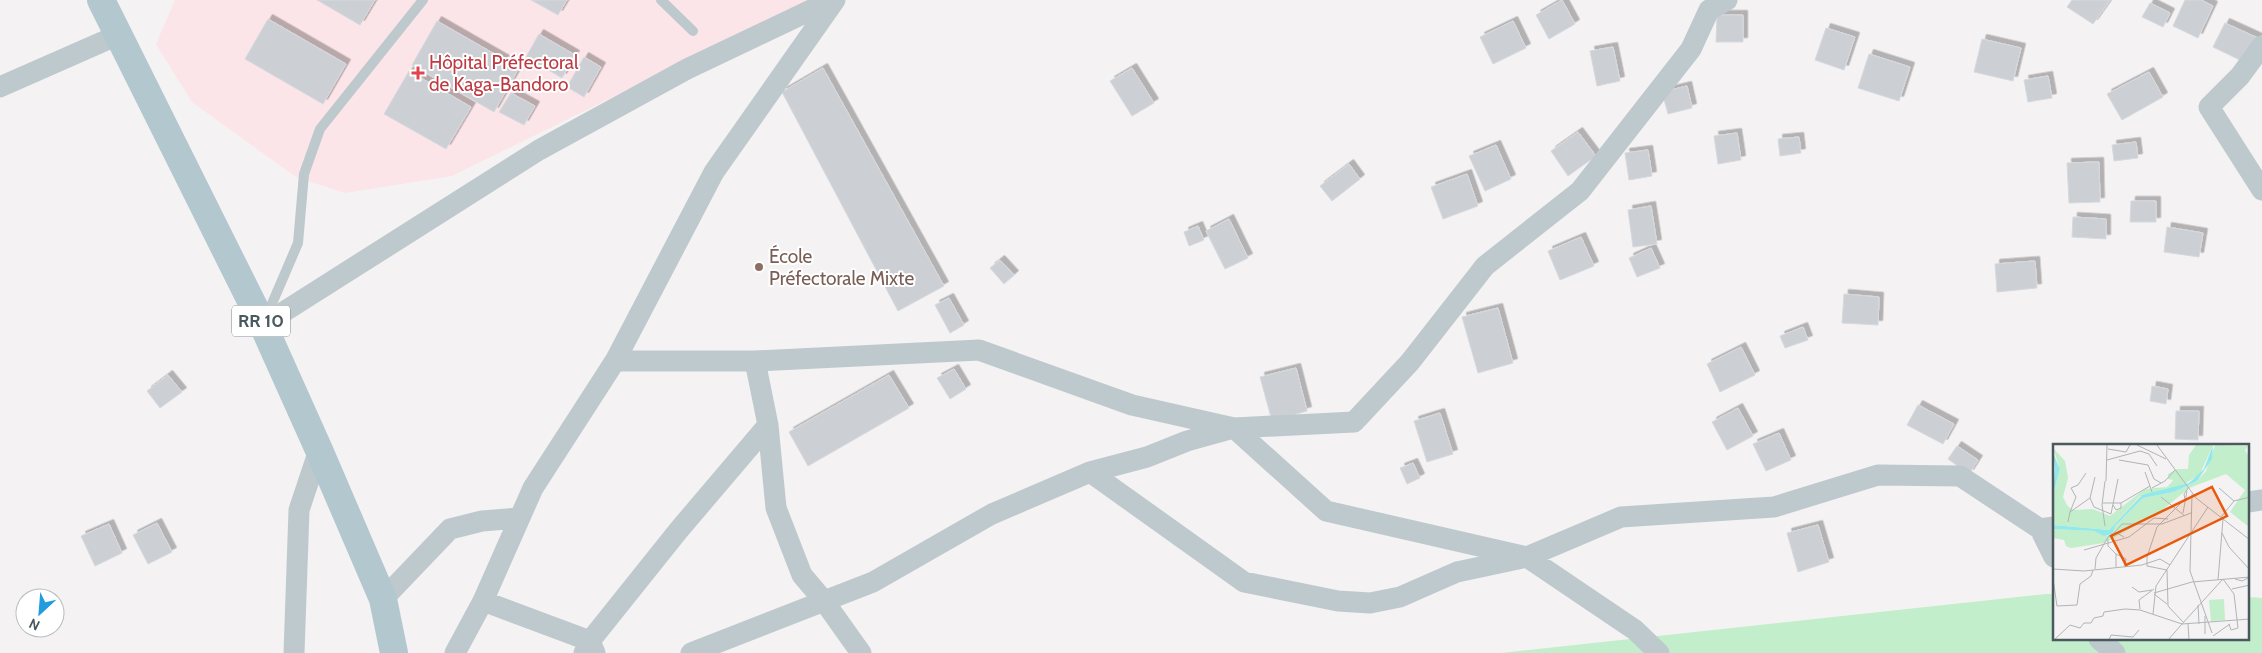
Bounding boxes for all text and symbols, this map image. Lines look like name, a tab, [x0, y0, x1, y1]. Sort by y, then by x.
place label: Hôpital Préfectoral de Kaga-Bandoro	[429, 51, 579, 96]
marker: Hôpital Préfectoral de Kaga-Bandoro	[411, 66, 425, 80]
place label: École Préfectorale Mixte	[769, 244, 914, 290]
marker: École Préfectorale Mixte	[753, 261, 765, 273]
road number: RR 10	[232, 306, 290, 336]
inset map	[2053, 444, 2250, 640]
north arrow	[15, 588, 65, 638]
text: N	[26, 614, 43, 635]

